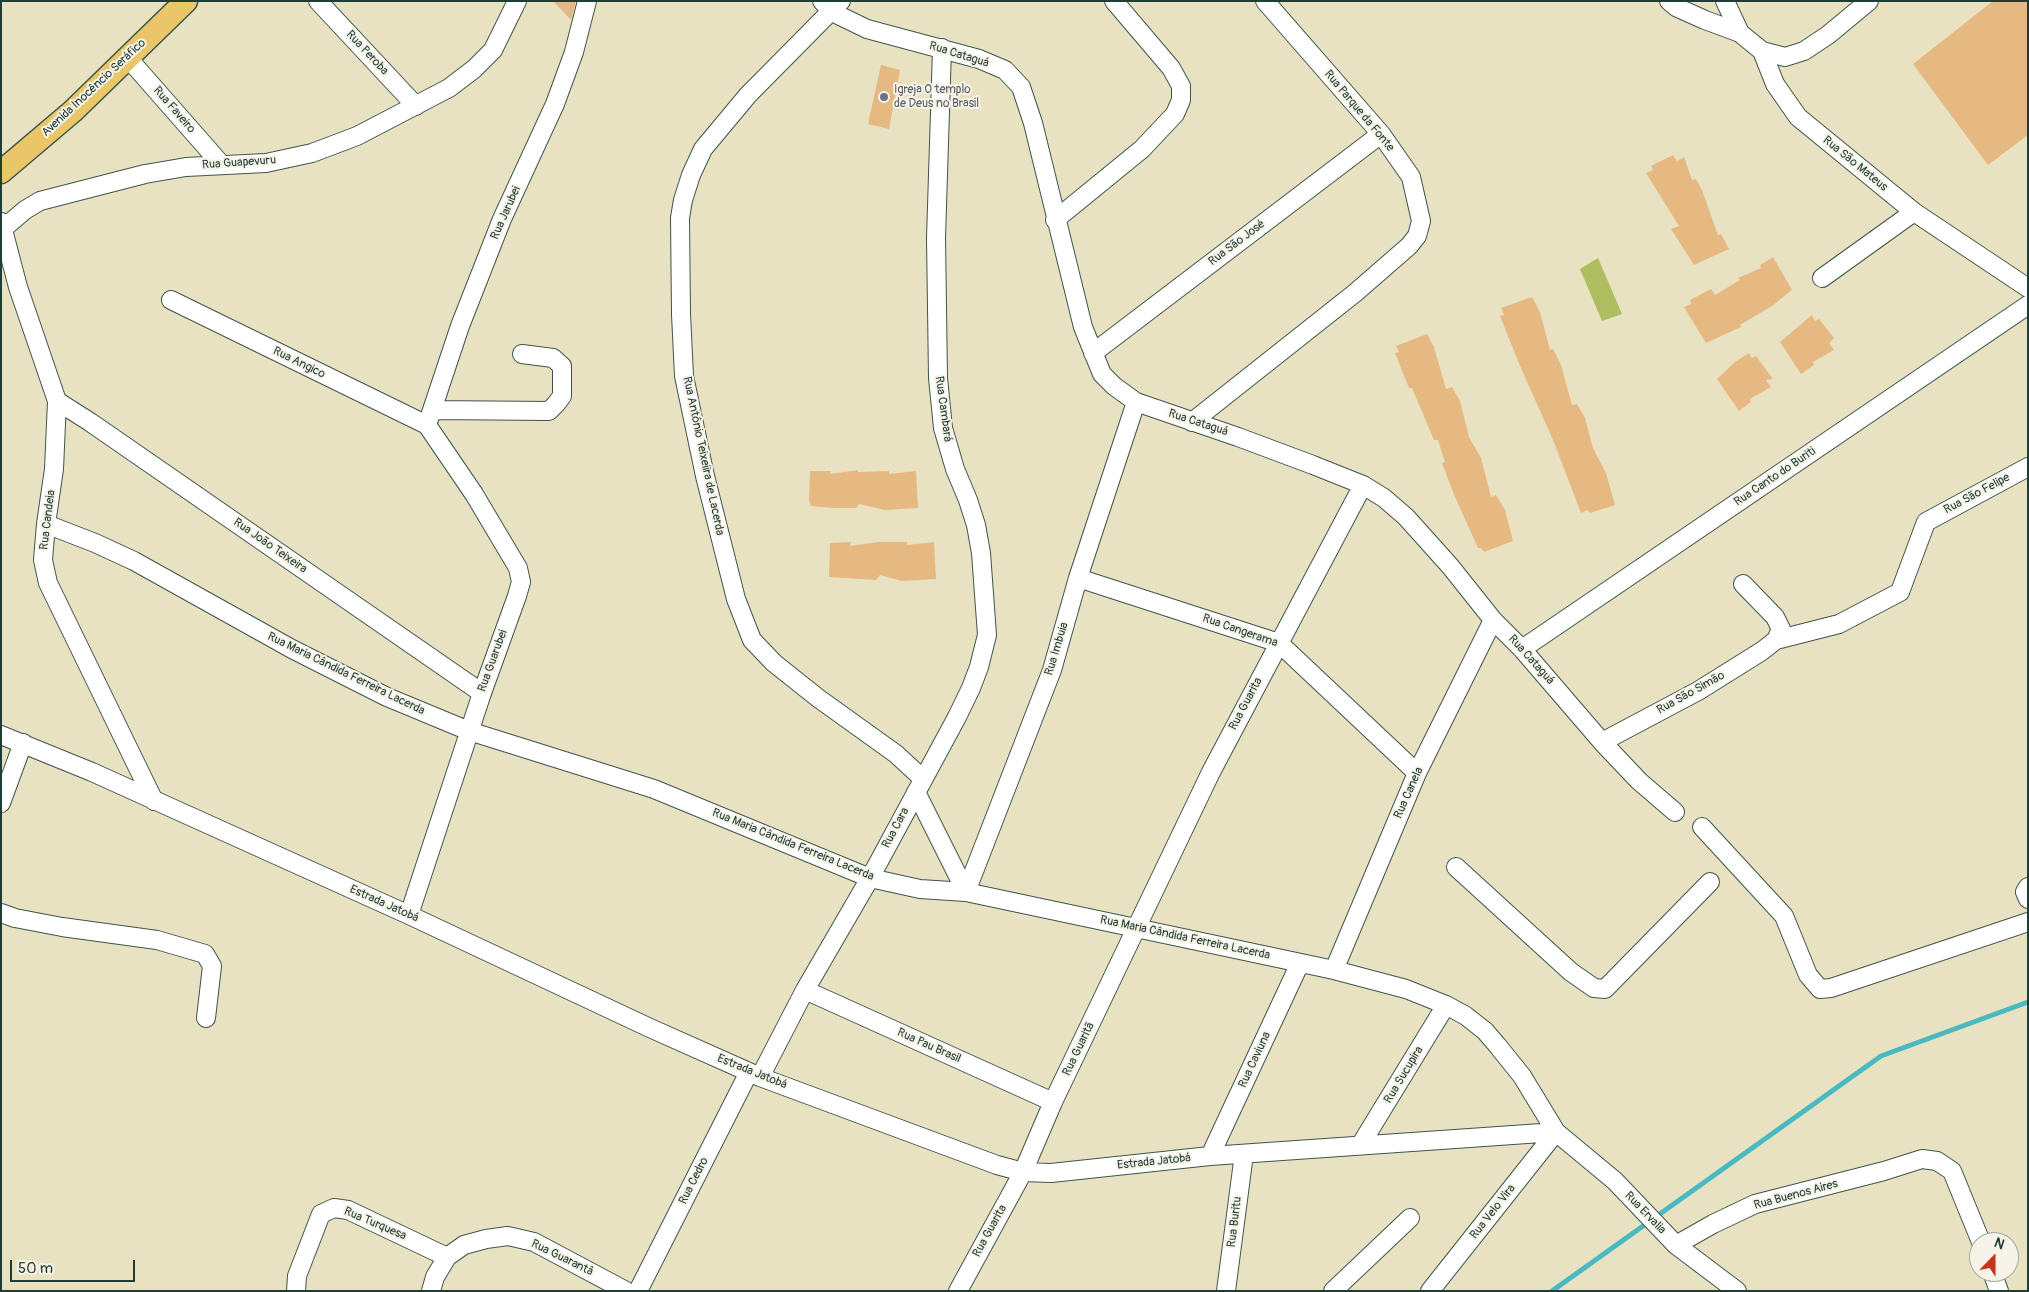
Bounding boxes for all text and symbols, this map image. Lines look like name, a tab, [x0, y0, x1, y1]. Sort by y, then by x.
street label: Rua Peroba	[343, 28, 391, 78]
street label: Avenida Inocêncio Seráfico	[39, 36, 149, 140]
street label: Rua Cataguá	[927, 39, 991, 71]
street label: Rua Parque da Fonte	[1321, 67, 1397, 155]
place label: Igreja O templo de Deus no Brasil	[894, 83, 979, 111]
street label: Rua Faveiro	[150, 84, 198, 136]
marker: Igreja O templo de Deus no Brasil	[878, 91, 890, 103]
street label: Rua São Mateus	[1820, 133, 1890, 195]
street label: Rua Guapevuru	[202, 153, 276, 173]
street label: Rua Jarubei	[488, 184, 524, 242]
street label: Rua São José	[1206, 217, 1268, 269]
street label: Rua Angico	[270, 344, 328, 382]
street label: Rua Antônio Teixeiira de Lacerda	[679, 375, 727, 537]
street label: Rua Cambará	[931, 375, 955, 443]
street label: Rua Cataguá	[1166, 407, 1230, 439]
street label: Rua Canto do Buriti	[1731, 444, 1819, 510]
street label: Rua São Felipe	[1941, 471, 2013, 517]
street label: Rua Candeia	[37, 489, 59, 551]
street label: Rua João Teixeira	[230, 515, 310, 577]
street label: Rua Cangerama	[1200, 611, 1280, 651]
street label: Rua Imbuia	[1042, 621, 1072, 677]
street label: Rua Guarubei	[475, 628, 511, 694]
street label: Rua Maria Cândida Ferreira Lacerda	[265, 630, 427, 718]
street label: Rua Cataguá	[1505, 632, 1557, 688]
street label: Rua São Simão	[1654, 668, 1728, 718]
street label: Rua Guarita	[1226, 675, 1266, 733]
street label: Rua Canela	[1391, 765, 1427, 821]
street label: Rua Cara	[879, 805, 913, 851]
street label: Rua Maria Cândida Ferreira Lacerda	[710, 806, 876, 884]
street label: Estrada Jatobá	[347, 882, 421, 926]
street label: Rua Maria Cândida Ferreira Lacerda	[1099, 913, 1271, 963]
street label: Rua Guaritã	[1060, 1020, 1098, 1078]
street label: Rua Pau Brasil	[895, 1026, 963, 1066]
street label: Rua Caviuna	[1236, 1030, 1274, 1090]
street label: Rua Sucupira	[1381, 1044, 1427, 1106]
street label: Estrada Jatobá	[715, 1051, 789, 1093]
street label: Estrada Jatobá	[1116, 1151, 1192, 1173]
street label: Rua Cedro	[676, 1155, 712, 1207]
street label: Rua Buenos Aires	[1752, 1177, 1840, 1213]
street label: Rua Velo Vira	[1467, 1182, 1519, 1242]
street label: Rua Ervalia	[1621, 1189, 1669, 1237]
street label: Rua Buritu	[1225, 1196, 1245, 1248]
street label: Rua Guarita	[970, 1202, 1010, 1260]
street label: Rua Turquesa	[342, 1204, 408, 1244]
north arrow	[1969, 1232, 2019, 1282]
text: N	[1992, 1234, 2007, 1253]
street label: Rua Guarantâ	[529, 1237, 595, 1279]
scale bar	[12, 1250, 138, 1282]
text: 50 m	[18, 1259, 53, 1278]

